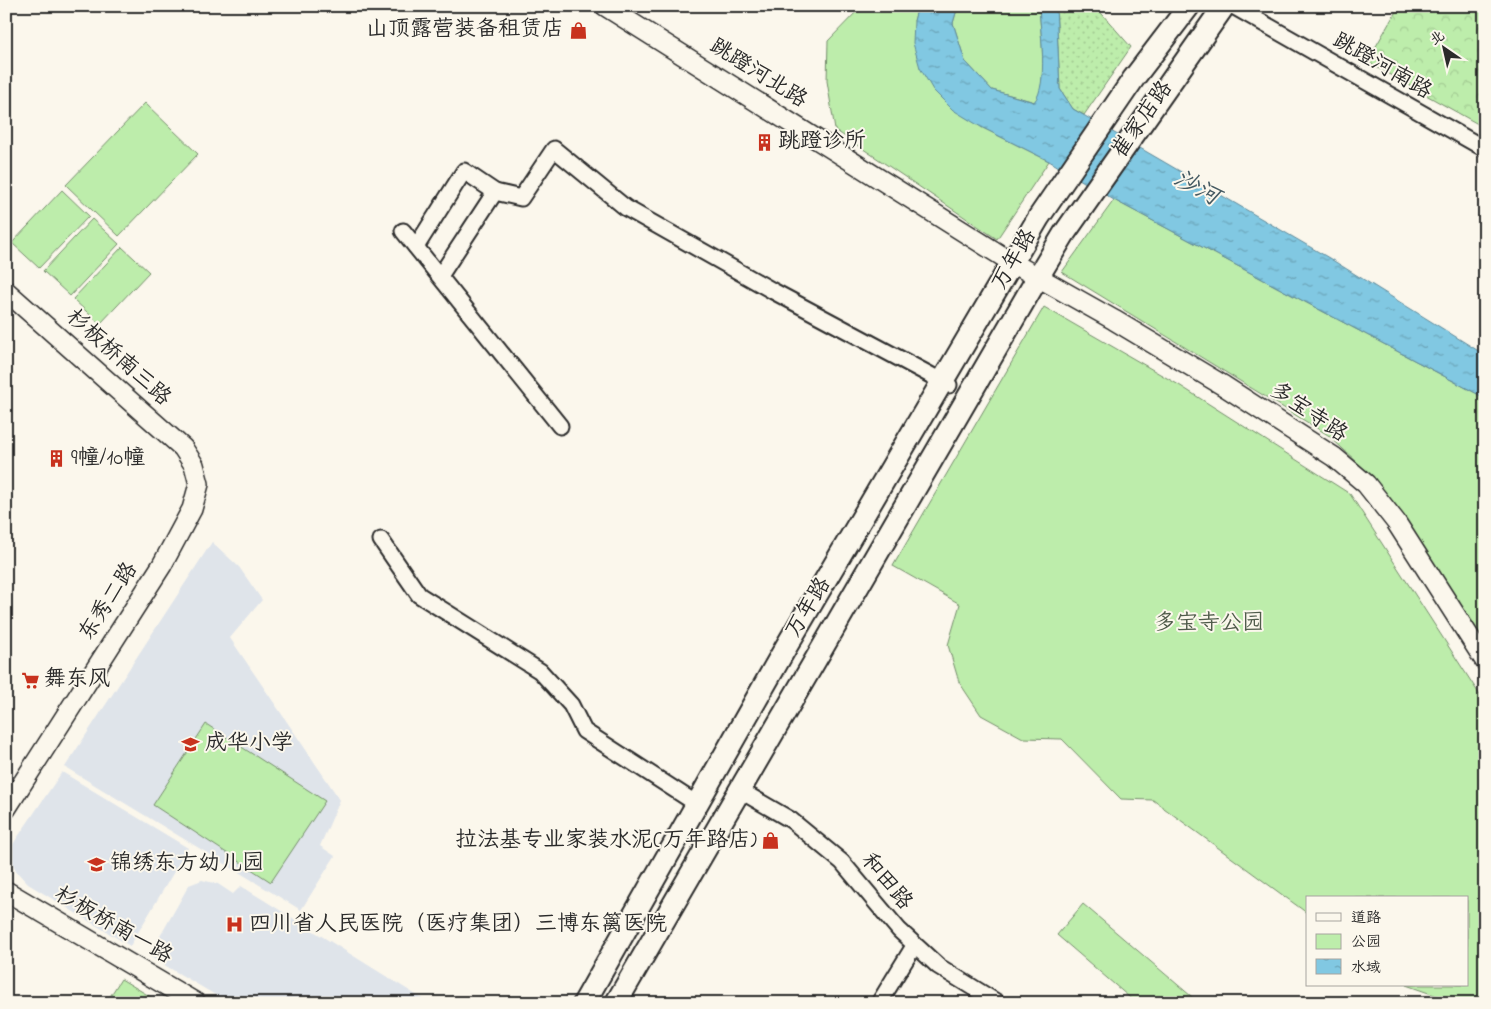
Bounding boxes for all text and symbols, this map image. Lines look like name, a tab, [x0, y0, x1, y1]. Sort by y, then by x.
place label: 山顶露营装备租赁店	[366, 14, 564, 46]
shop icon: 山顶露营装备租赁店	[568, 20, 588, 40]
north arrow	[1418, 22, 1468, 72]
street label: 跳蹬河南路	[1326, 26, 1438, 108]
text: 北	[1426, 26, 1449, 51]
street label: 跳蹬河北路	[703, 31, 813, 117]
street label: 崔家店路	[1105, 75, 1181, 165]
place label: 跳蹬诊所	[778, 126, 866, 158]
building icon: 跳蹬诊所	[754, 132, 774, 152]
water label: 沙河	[1167, 162, 1229, 218]
street label: 万年路	[985, 223, 1045, 297]
street label: 杉板桥南三路	[58, 302, 178, 414]
street label: 多宝寺路	[1263, 375, 1353, 451]
place label: 9幢/10幢	[71, 443, 145, 475]
building icon: 9幢/10幢	[47, 449, 67, 469]
street label: 东秀二路	[72, 556, 146, 648]
street label: 万年路	[778, 571, 840, 645]
park label: 多宝寺公园	[1154, 608, 1264, 640]
place label: 舞东风	[44, 664, 110, 696]
supermarket icon: 舞东风	[20, 670, 40, 690]
place label: 成华小学	[205, 728, 293, 760]
school or university icon: 成华小学	[181, 734, 201, 754]
place label: 拉法基专业家装水泥(万年路店)	[455, 825, 757, 857]
shop icon: 拉法基专业家装水泥(万年路店)	[761, 831, 781, 851]
street label: 和田路	[853, 846, 919, 918]
place label: 锦绣东方幼儿园	[110, 848, 264, 880]
school or university icon: 锦绣东方幼儿园	[86, 854, 106, 874]
street label: 杉板桥南一路	[48, 879, 178, 973]
legend	[1306, 896, 1468, 986]
text: 道路	[1351, 907, 1381, 929]
place label: 四川省人民医院（医疗集团）三博东篱医院	[249, 909, 667, 941]
hospital icon: 四川省人民医院（医疗集团）三博东篱医院	[225, 915, 245, 935]
text: 公园	[1351, 931, 1381, 953]
text: 水域	[1351, 957, 1381, 979]

